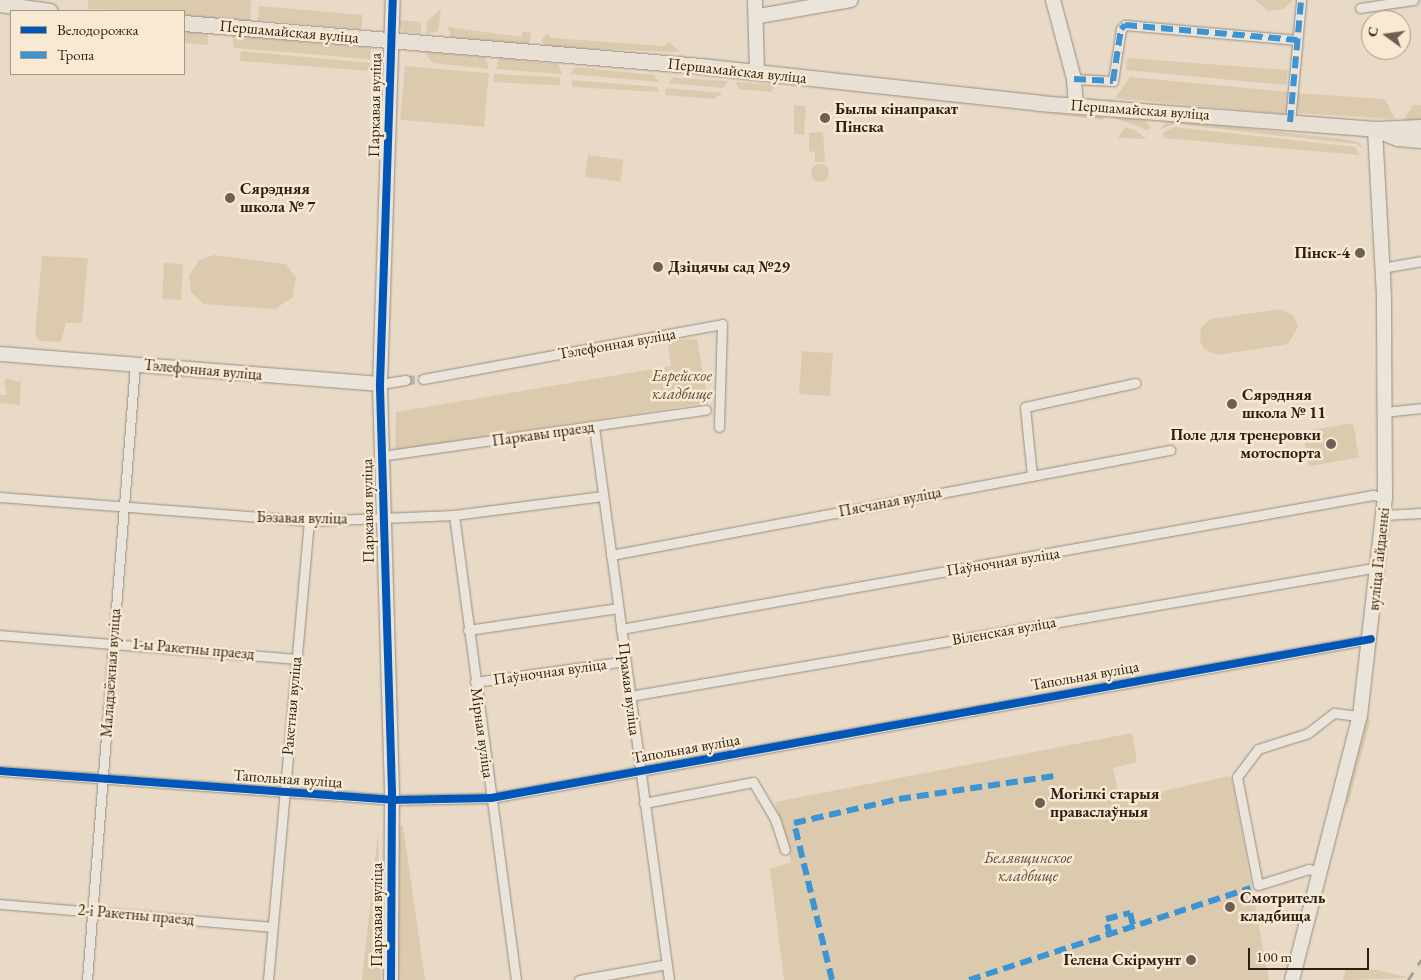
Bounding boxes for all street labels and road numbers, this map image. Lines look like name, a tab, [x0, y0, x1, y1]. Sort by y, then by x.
street label: Першамайская вуліца	[218, 16, 360, 48]
street label: Паркавая вуліца	[364, 53, 386, 157]
street label: Першамайская вуліца	[666, 54, 808, 88]
street label: Першамайская вуліца	[1070, 96, 1210, 124]
street label: Тэлефонная вуліца	[557, 324, 677, 364]
street label: Тэлефонная вуліца	[143, 355, 263, 385]
street label: Паркавы праезд	[491, 417, 595, 451]
street label: Паркавая вуліца	[357, 459, 379, 563]
street label: Пясчаная вуліца	[837, 483, 943, 521]
street label: вуліца Гайдаенкі	[1364, 506, 1394, 612]
street label: Бэзавая вуліца	[256, 508, 348, 528]
street label: Паўночная вуліца	[945, 544, 1061, 580]
street label: Маладзёжная вуліца	[97, 608, 125, 738]
street label: Віленская вуліца	[950, 612, 1058, 650]
street label: 1-ы Ракетны праезд	[131, 634, 255, 664]
street label: Прамая вуліца	[614, 641, 644, 737]
street label: Паўночная вуліца	[492, 655, 608, 689]
street label: Ракетная вуліца	[278, 656, 306, 756]
street label: Тапольная вуліца	[1029, 657, 1141, 695]
street label: Мірная вуліца	[466, 687, 498, 779]
street label: Тапольная вуліца	[630, 730, 742, 768]
street label: Тапольная вуліца	[233, 766, 343, 792]
street label: Паркавая вуліца	[367, 863, 387, 967]
street label: 2-і Ракетны праезд	[77, 900, 195, 930]

